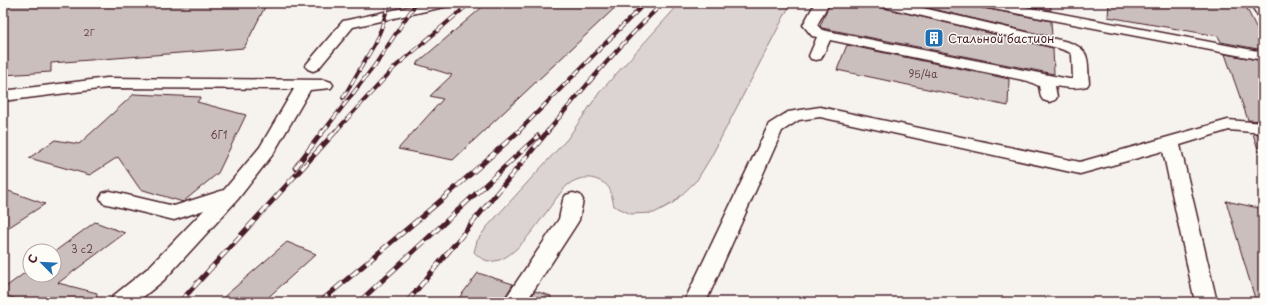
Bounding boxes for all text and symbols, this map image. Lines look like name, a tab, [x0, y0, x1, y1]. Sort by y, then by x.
house number: 2Г	[83, 25, 95, 39]
building icon: Стальной бастион	[923, 27, 945, 49]
place label: Стальной бастион	[948, 29, 1055, 47]
house number: 95/4а	[909, 66, 938, 81]
house number: 6Г1	[211, 127, 227, 142]
house number: 3 с2	[71, 241, 93, 256]
north arrow	[22, 243, 62, 283]
text: С	[23, 251, 42, 266]

